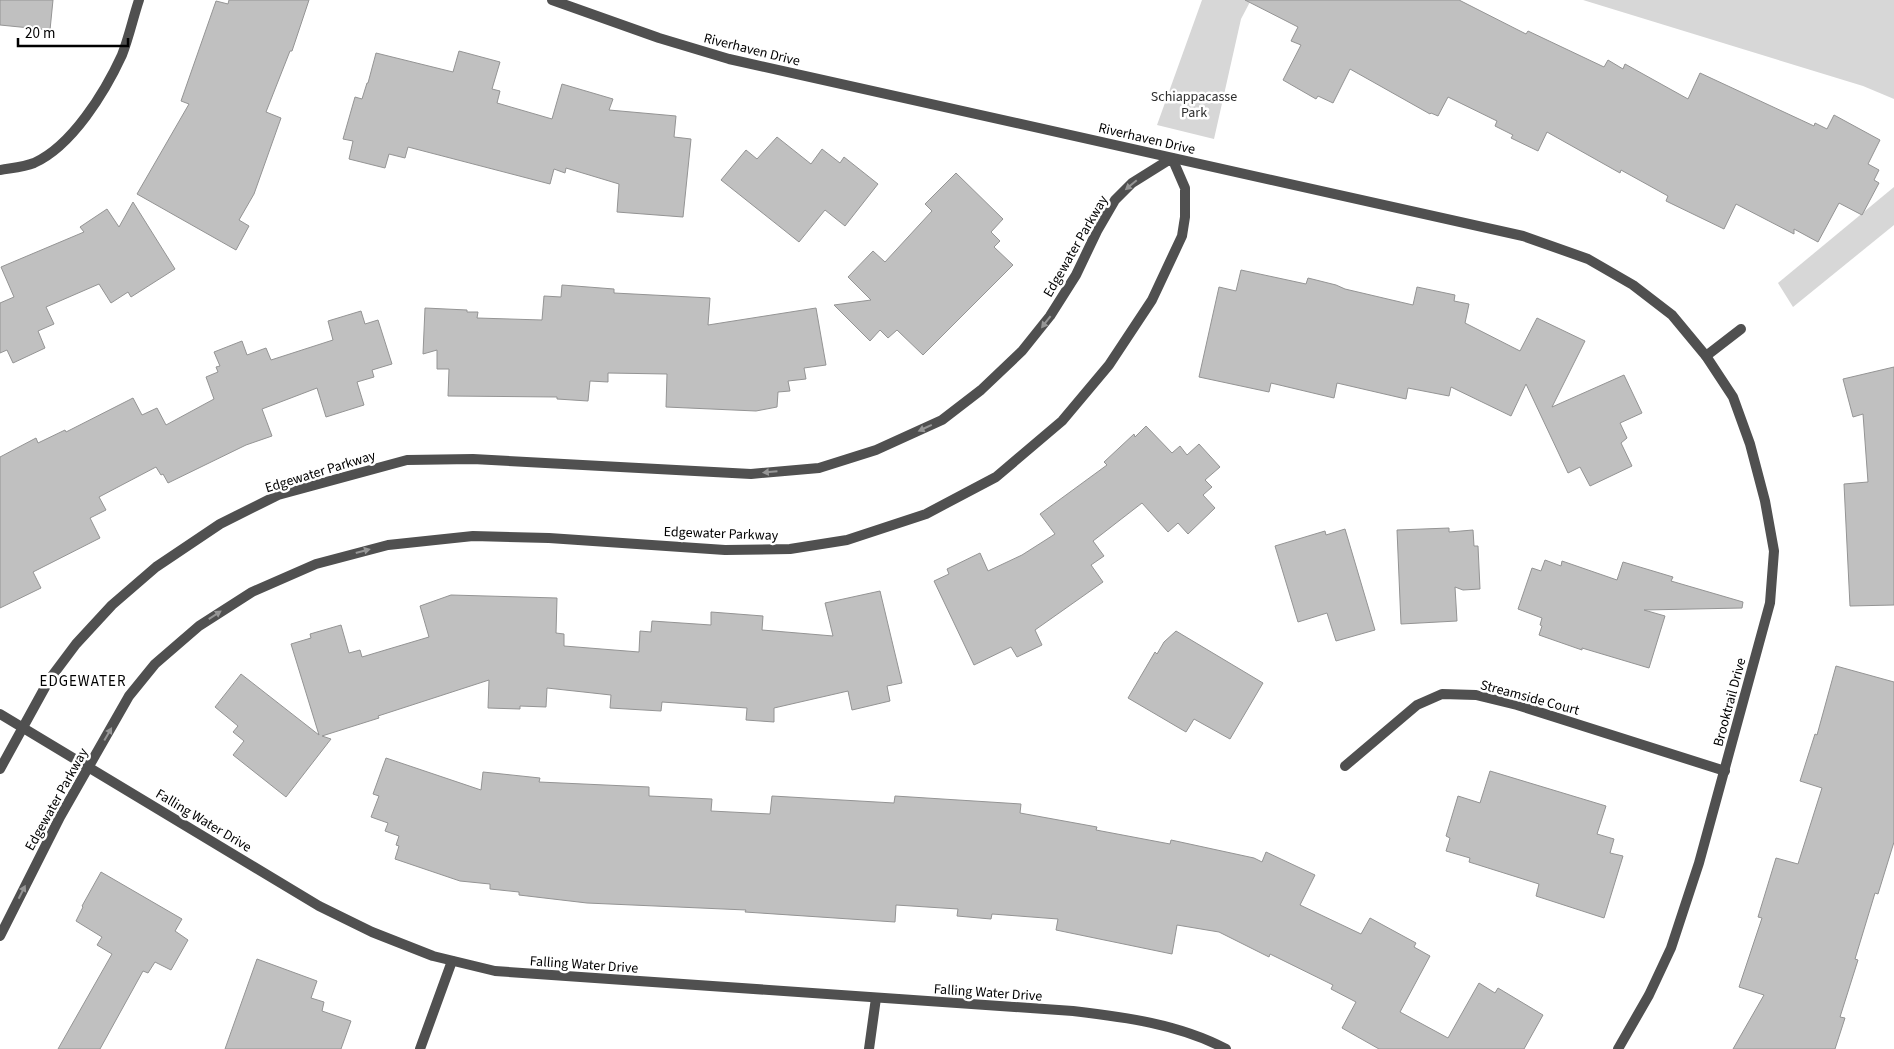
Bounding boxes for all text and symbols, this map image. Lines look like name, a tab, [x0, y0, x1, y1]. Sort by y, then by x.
scale bar	[18, 15, 128, 47]
text: 20 m	[25, 23, 55, 44]
street label: Riverhaven Drive	[701, 28, 802, 72]
park label: Schiappacasse Park	[1151, 87, 1237, 123]
street label: Riverhaven Drive	[1096, 118, 1197, 160]
one-way arrow	[1126, 179, 1138, 191]
street label: Edgewater Parkway	[1039, 192, 1113, 301]
one-way arrow	[1040, 315, 1051, 328]
one-way arrow	[917, 423, 932, 432]
street label: Edgewater Parkway	[263, 446, 378, 498]
one-way arrow	[762, 468, 778, 476]
street label: Edgewater Parkway	[663, 522, 779, 546]
one-way arrow	[356, 547, 371, 555]
one-way arrow	[209, 611, 222, 620]
street label: Brooktrail Drive	[1709, 656, 1751, 749]
district label: EDGEWATER	[40, 671, 126, 692]
street label: Streamside Court	[1478, 675, 1582, 721]
one-way arrow	[103, 727, 112, 741]
street label: Edgewater Parkway	[20, 744, 94, 854]
street label: Falling Water Drive	[152, 784, 255, 857]
one-way arrow	[18, 885, 26, 900]
street label: Falling Water Drive	[529, 951, 639, 979]
street label: Falling Water Drive	[933, 979, 1043, 1007]

